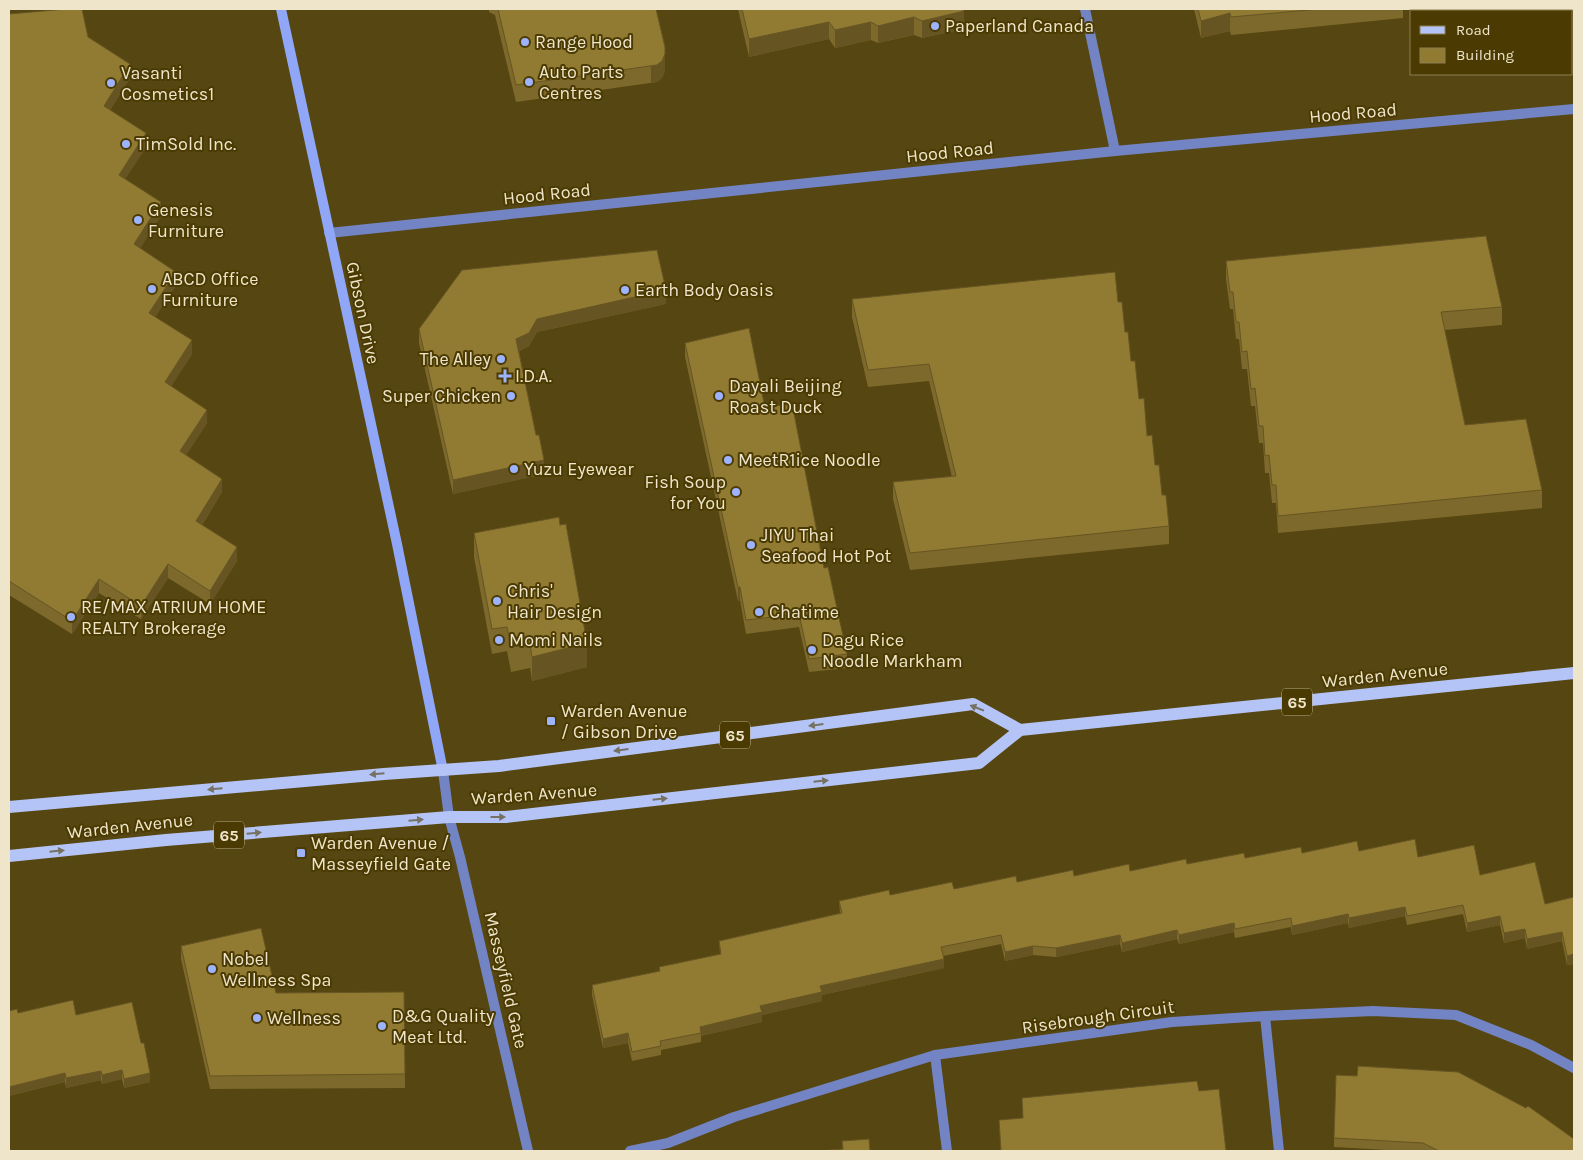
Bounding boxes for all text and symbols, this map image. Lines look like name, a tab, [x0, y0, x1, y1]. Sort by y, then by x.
legend	[1410, 10, 1573, 75]
place label: Paperland Canada	[945, 15, 1094, 37]
marker: Paperland Canada	[929, 20, 941, 32]
text: Road	[1456, 21, 1491, 39]
place label: Range Hood	[535, 31, 633, 53]
marker: Range Hood	[519, 36, 531, 48]
text: Building	[1456, 46, 1514, 64]
place label: Auto Parts Centres	[539, 61, 624, 104]
place label: Vasanti Cosmetics1	[121, 62, 214, 105]
marker: Auto Parts Centres	[523, 76, 535, 88]
marker: Vasanti Cosmetics1	[105, 77, 117, 89]
street label: Hood Road	[1308, 98, 1398, 128]
place label: TimSold Inc.	[136, 133, 236, 155]
street label: Hood Road	[905, 136, 995, 168]
marker: TimSold Inc.	[120, 138, 132, 150]
street label: Hood Road	[502, 178, 592, 210]
place label: Genesis Furniture	[148, 199, 224, 242]
marker: Genesis Furniture	[132, 214, 144, 226]
street label: Gibson Drive	[341, 260, 385, 366]
place label: ABCD Office Furniture	[162, 268, 259, 311]
place label: Earth Body Oasis	[635, 279, 774, 301]
marker: ABCD Office Furniture	[146, 283, 158, 295]
marker: Earth Body Oasis	[619, 284, 631, 296]
place label: The Alley	[420, 348, 492, 370]
marker: The Alley	[495, 353, 507, 365]
place label: I.D.A.	[515, 365, 552, 387]
marker: I.D.A.	[499, 370, 511, 382]
place label: Dayali Beijing Roast Duck	[729, 375, 842, 418]
place label: Super Chicken	[382, 385, 501, 407]
marker: Super Chicken	[505, 390, 517, 402]
marker: Dayali Beijing Roast Duck	[713, 390, 725, 402]
place label: MeetR1ice Noodle	[738, 449, 881, 471]
marker: MeetR1ice Noodle	[722, 454, 734, 466]
place label: Yuzu Eyewear	[524, 458, 634, 480]
marker: Yuzu Eyewear	[508, 463, 520, 475]
place label: Fish Soup for You	[644, 471, 726, 514]
marker: Fish Soup for You	[730, 486, 742, 498]
place label: JIYU Thai Seafood Hot Pot	[761, 524, 892, 567]
marker: JIYU Thai Seafood Hot Pot	[745, 539, 757, 551]
place label: Chris' Hair Design	[507, 580, 602, 623]
marker: Chris' Hair Design	[491, 595, 503, 607]
place label: RE/MAX ATRIUM HOME REALTY Brokerage	[81, 596, 266, 639]
place label: Chatime	[769, 601, 839, 623]
marker: Chatime	[753, 606, 765, 618]
marker: RE/MAX ATRIUM HOME REALTY Brokerage	[65, 611, 77, 623]
place label: Momi Nails	[509, 629, 603, 651]
place label: Dagu Rice Noodle Markham	[822, 629, 963, 672]
marker: Momi Nails	[493, 634, 505, 646]
marker: Dagu Rice Noodle Markham	[806, 644, 818, 656]
street label: Warden Avenue	[1321, 657, 1449, 693]
road number: 65	[1282, 689, 1312, 716]
place label: Warden Avenue / Gibson Drive	[561, 700, 687, 743]
one-way arrow	[969, 704, 984, 712]
marker: Warden Avenue / Gibson Drive	[545, 715, 557, 727]
one-way arrow	[808, 721, 824, 729]
road number: 65	[720, 722, 750, 748]
one-way arrow	[612, 746, 628, 754]
one-way arrow	[368, 771, 384, 779]
one-way arrow	[814, 777, 830, 785]
street label: Warden Avenue	[470, 779, 598, 809]
one-way arrow	[207, 785, 223, 793]
one-way arrow	[652, 795, 668, 803]
street label: Warden Avenue	[66, 808, 194, 844]
one-way arrow	[490, 813, 506, 821]
one-way arrow	[408, 815, 424, 823]
road number: 65	[214, 822, 244, 848]
one-way arrow	[246, 828, 262, 836]
place label: Warden Avenue / Masseyfield Gate	[311, 832, 451, 875]
one-way arrow	[50, 847, 66, 855]
marker: Warden Avenue / Masseyfield Gate	[295, 847, 307, 859]
street label: Masseyfield Gate	[480, 909, 532, 1051]
place label: Nobel Wellness Spa	[222, 948, 331, 991]
marker: Nobel Wellness Spa	[206, 963, 218, 975]
street label: Risebrough Circuit	[1020, 995, 1176, 1039]
place label: D&G Quality Meat Ltd.	[392, 1005, 495, 1048]
place label: Wellness	[267, 1007, 341, 1029]
marker: Wellness	[251, 1012, 263, 1024]
marker: D&G Quality Meat Ltd.	[376, 1020, 388, 1032]

